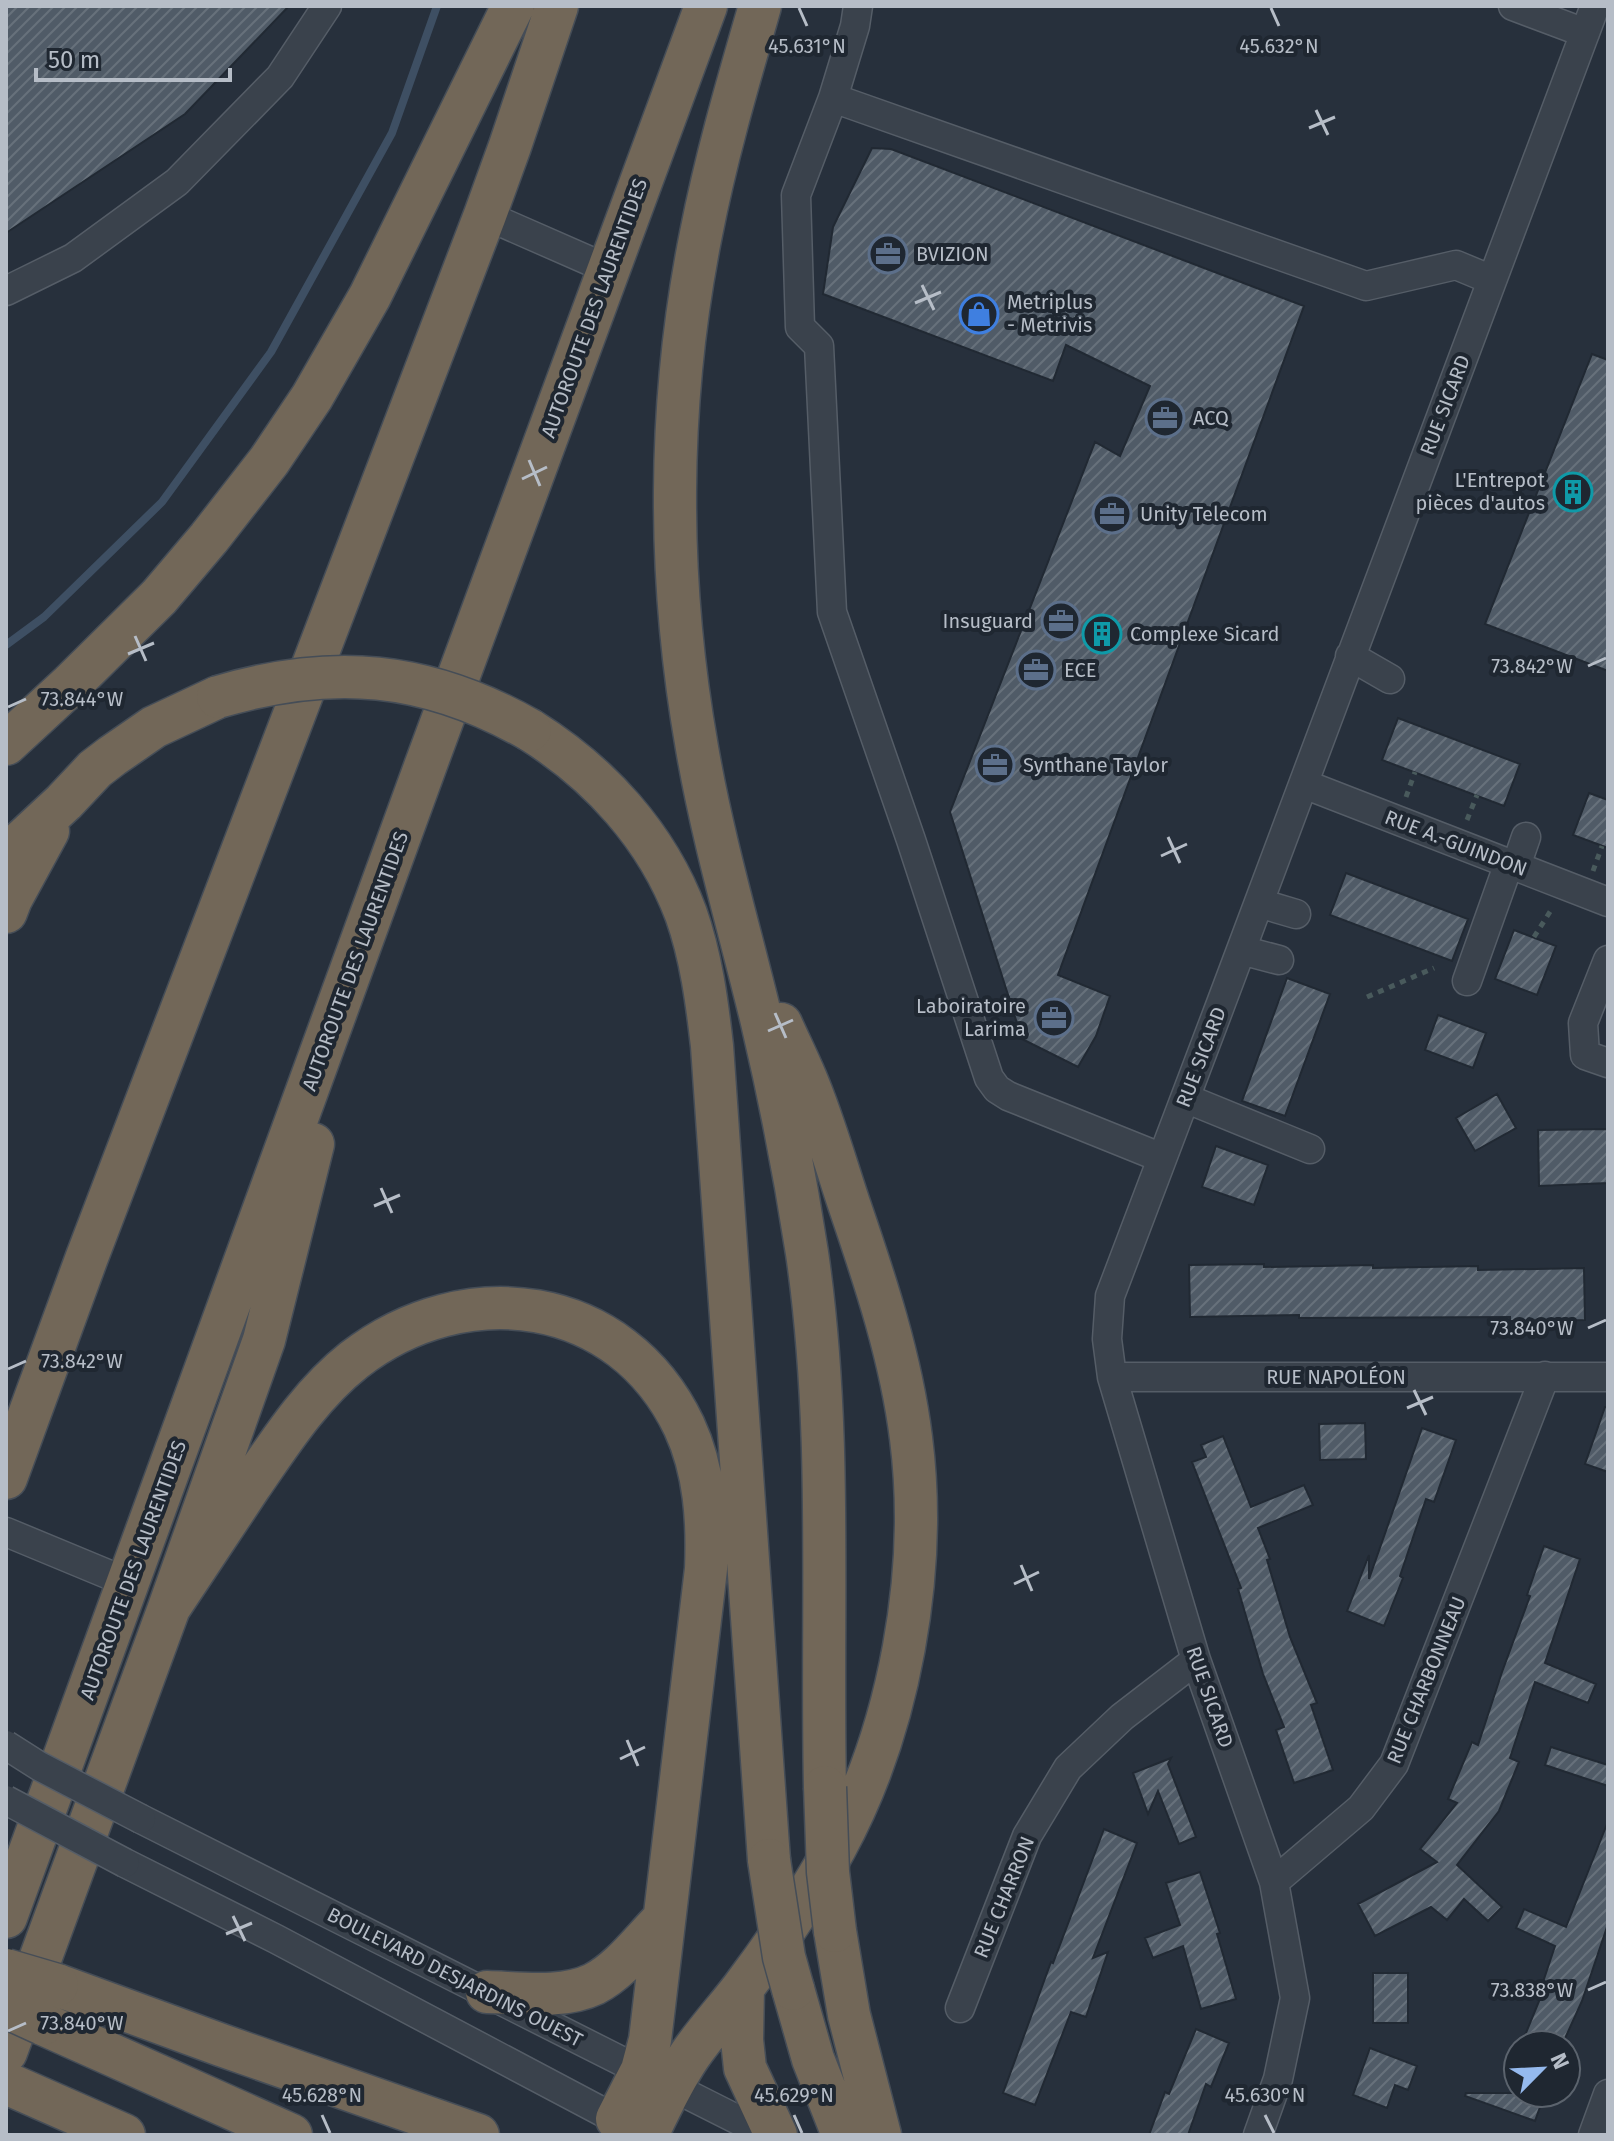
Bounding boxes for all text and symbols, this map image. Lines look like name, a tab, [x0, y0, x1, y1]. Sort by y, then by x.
scale bar	[36, 32, 230, 82]
text: 45.631°N	[768, 34, 846, 58]
text: 45.632°N	[1239, 34, 1319, 58]
text: 50 m	[48, 46, 100, 74]
street label: AUTOROUTE DES LAURENTIDES	[536, 175, 652, 441]
office icon: BVIZION	[867, 233, 909, 275]
place label: BVIZION	[916, 242, 989, 266]
place label: Metriplus - Metrivis	[1007, 290, 1093, 337]
shop icon: Metriplus - Metrivis	[958, 293, 1000, 335]
street label: RUE SICARD	[1415, 351, 1475, 459]
office icon: ACQ	[1144, 397, 1186, 439]
place label: ACQ	[1193, 406, 1229, 430]
place label: L'Entrepot pièces d'autos	[1415, 468, 1546, 515]
building icon: L'Entrepot pièces d'autos	[1552, 471, 1594, 513]
office icon: Unity Telecom	[1091, 493, 1133, 535]
place label: Unity Telecom	[1140, 502, 1268, 526]
office icon: Insuguard	[1040, 600, 1082, 642]
place label: Insuguard	[943, 609, 1033, 633]
building icon: Complexe Sicard	[1081, 613, 1123, 655]
place label: Complexe Sicard	[1130, 622, 1280, 646]
office icon: ECE	[1015, 649, 1057, 691]
text: 73.842°W	[1491, 654, 1573, 678]
place label: ECE	[1064, 658, 1096, 682]
text: 73.844°W	[41, 687, 124, 711]
office icon: Synthane Taylor	[974, 744, 1016, 786]
place label: Synthane Taylor	[1023, 753, 1168, 777]
street label: RUE A.-GUINDON	[1381, 805, 1531, 881]
street label: AUTOROUTE DES LAURENTIDES	[297, 828, 413, 1094]
place label: Laboiratoire Larima	[916, 994, 1026, 1041]
office icon: Laboiratoire Larima	[1033, 997, 1075, 1039]
street label: RUE SICARD	[1171, 1003, 1231, 1111]
text: 73.840°W	[1490, 1316, 1574, 1340]
text: 73.842°W	[41, 1349, 123, 1373]
street label: RUE NAPOLÉON	[1266, 1365, 1406, 1389]
street label: AUTOROUTE DES LAURENTIDES	[75, 1437, 191, 1703]
street label: RUE CHARBONNEAU	[1382, 1593, 1470, 1767]
street label: RUE SICARD	[1181, 1643, 1239, 1751]
street label: RUE CHARRON	[969, 1833, 1039, 1961]
street label: BOULEVARD DESJARDINS OUEST	[323, 1902, 587, 2052]
text: 73.838°W	[1491, 1978, 1574, 2002]
text: 73.840°W	[40, 2011, 124, 2035]
north arrow	[1502, 2029, 1582, 2109]
text: N	[1545, 2049, 1575, 2073]
text: 45.628°N	[282, 2083, 362, 2107]
text: 45.629°N	[754, 2083, 834, 2107]
text: 45.630°N	[1225, 2083, 1305, 2107]

